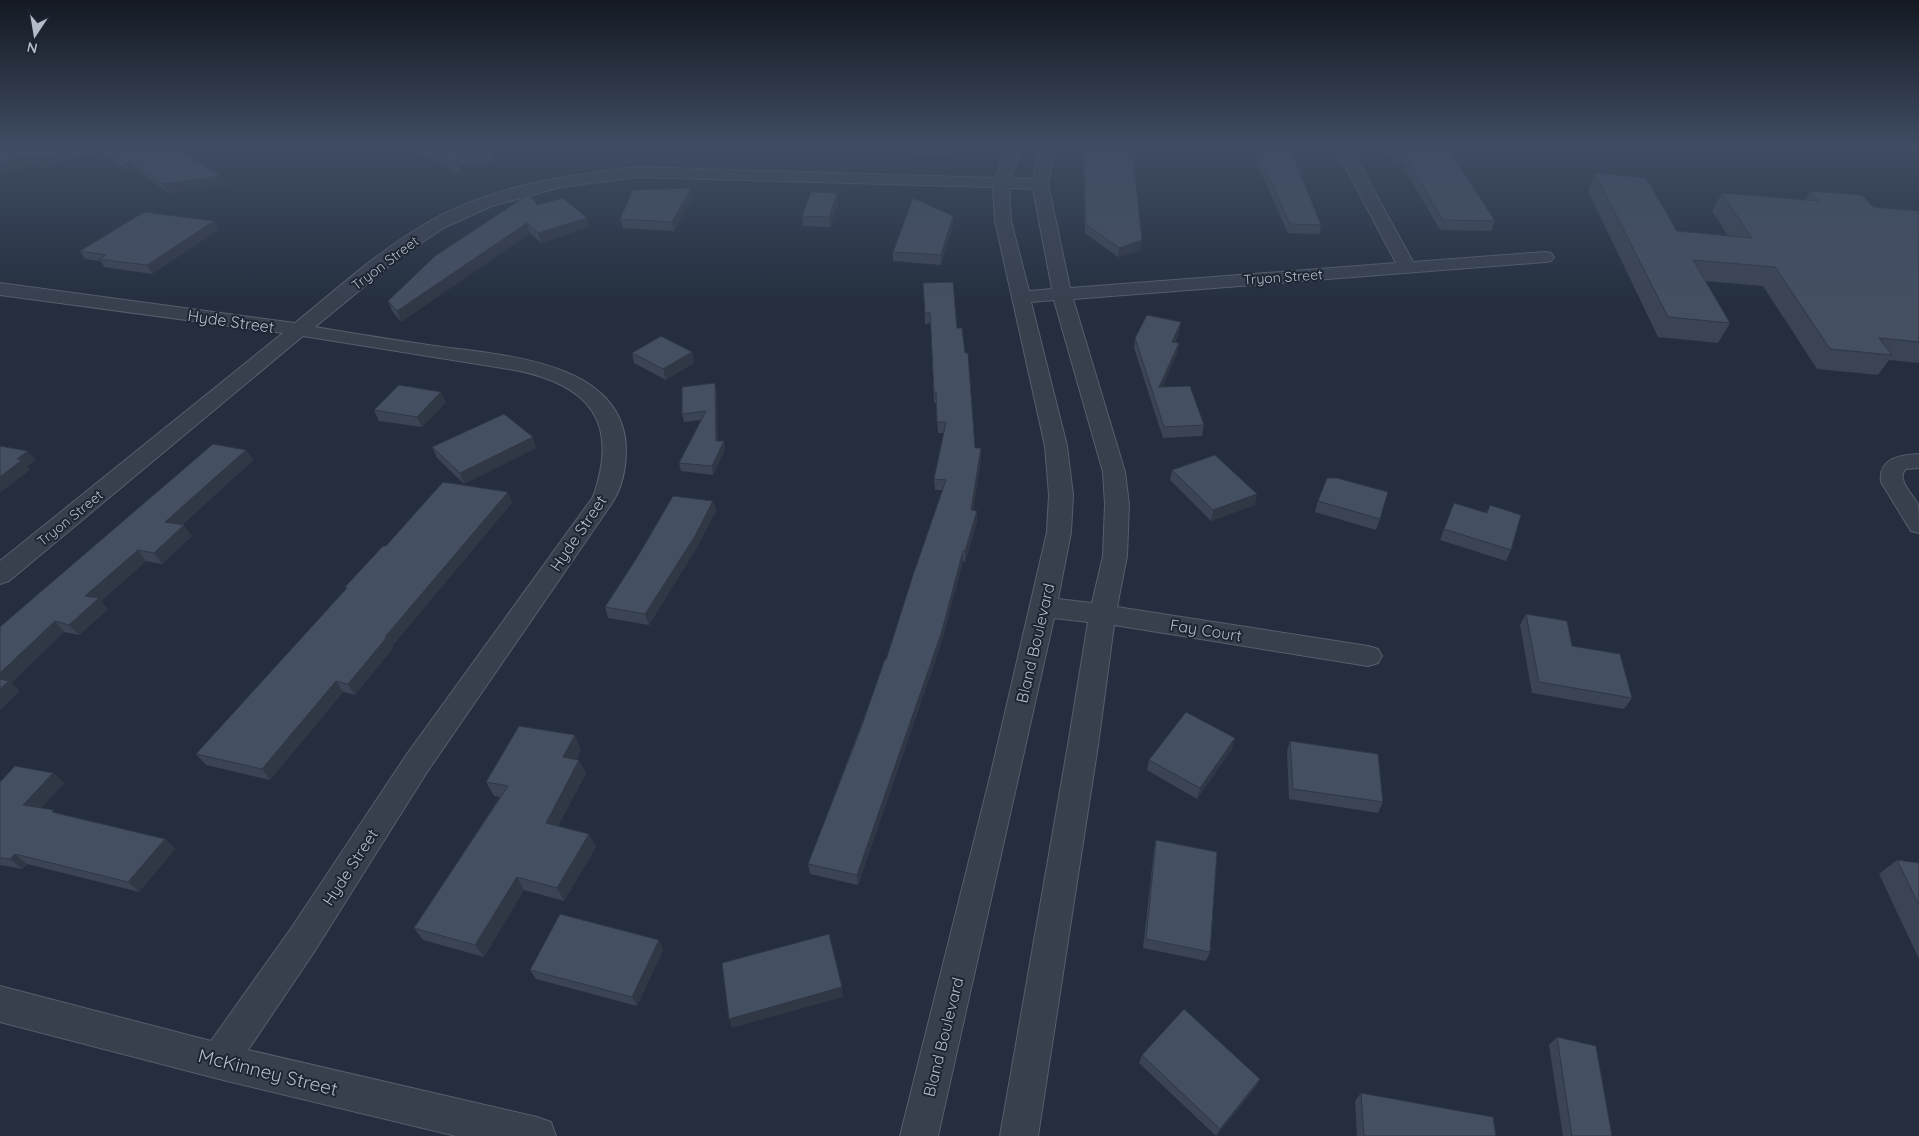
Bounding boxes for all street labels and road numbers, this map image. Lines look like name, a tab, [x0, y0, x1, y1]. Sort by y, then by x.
street label: Tryon Street	[348, 232, 422, 294]
street label: Tryon Street	[1243, 265, 1324, 289]
street label: Hyde Street	[186, 305, 276, 337]
street label: Tryon Street	[33, 486, 107, 550]
street label: Hyde Street	[545, 491, 611, 575]
street label: Bland Boulevard	[1011, 581, 1059, 705]
street label: Fay Court	[1169, 614, 1243, 646]
street label: Hyde Street	[318, 825, 382, 909]
street label: Bland Boulevard	[918, 975, 968, 1099]
street label: McKinney Street	[196, 1043, 340, 1101]

